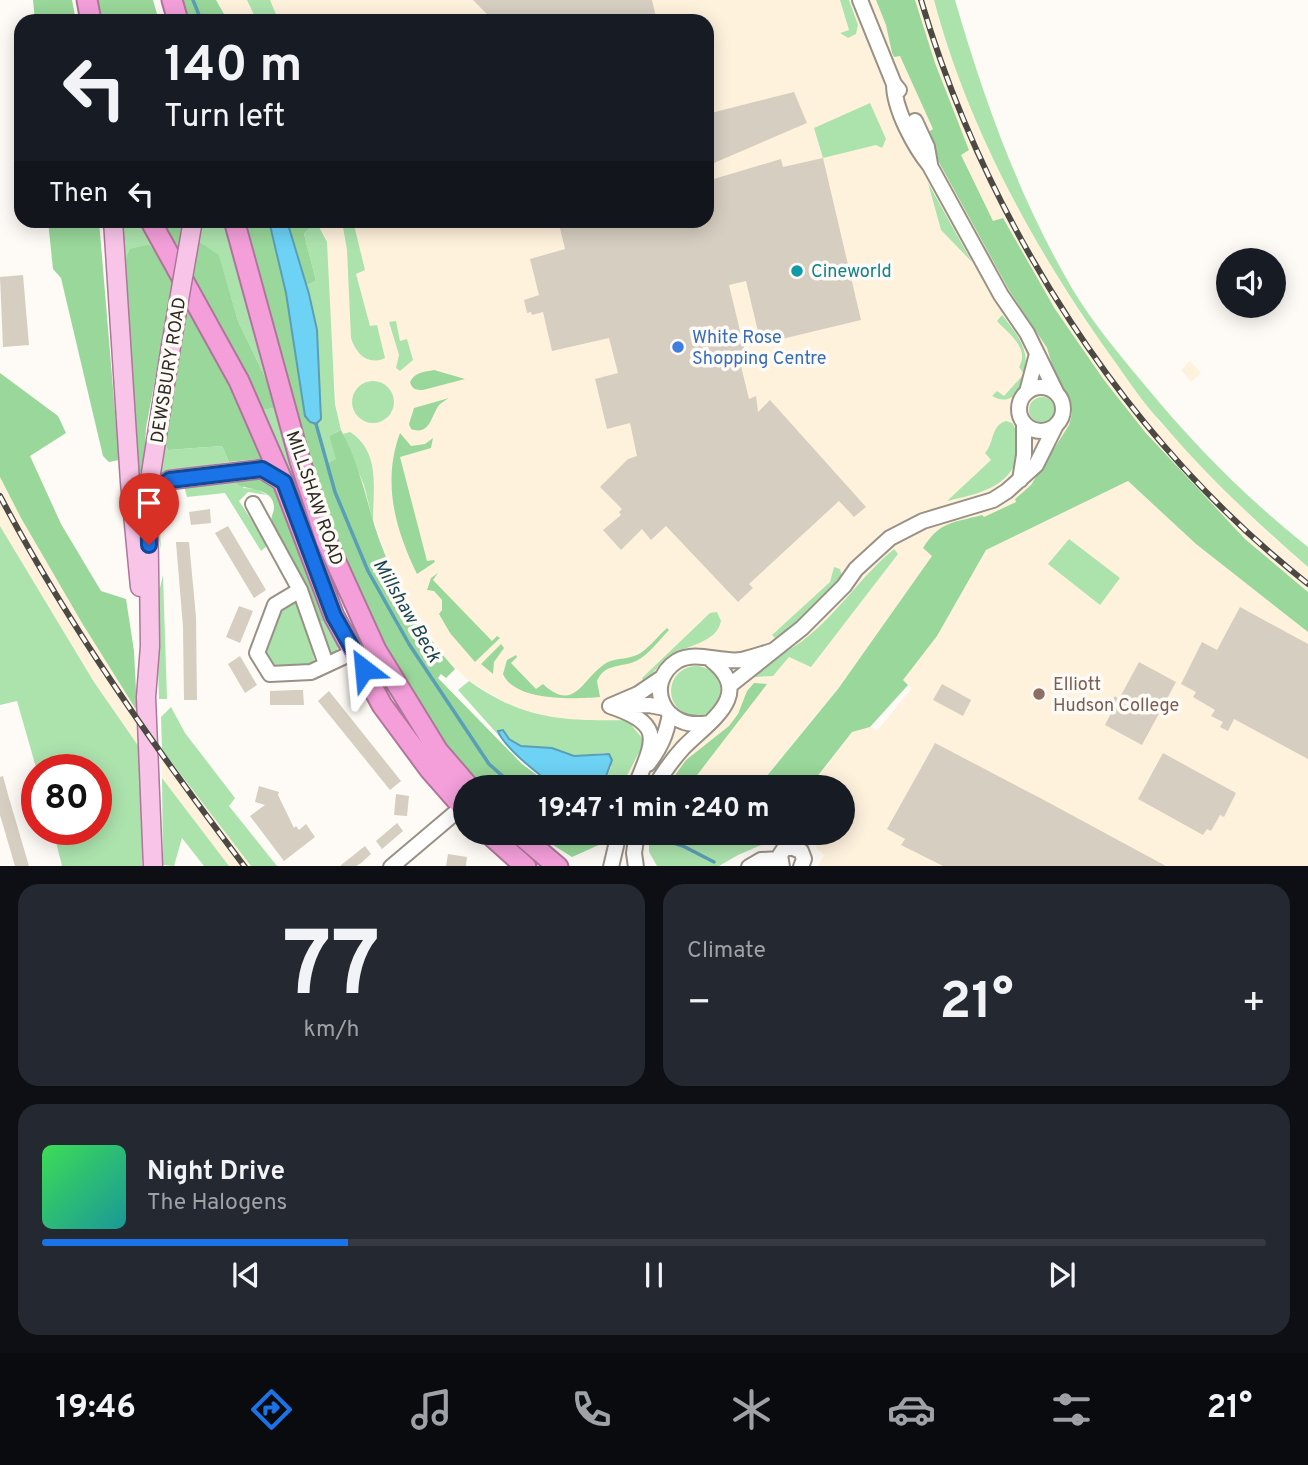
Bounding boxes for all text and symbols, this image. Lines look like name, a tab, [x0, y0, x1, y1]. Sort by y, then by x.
text: 140 m	[164, 37, 303, 99]
icon: left	[49, 42, 140, 133]
text: Turn left	[164, 98, 285, 138]
icon: left	[122, 175, 160, 213]
text: Then	[49, 178, 108, 211]
map controls	[1216, 248, 1286, 318]
button: sound	[1216, 248, 1286, 318]
place label: Cineworld	[811, 261, 892, 284]
marker: Cineworld	[789, 263, 805, 279]
street label: DEWSBURY ROAD	[147, 296, 192, 445]
place label: White Rose Shopping Centre	[692, 327, 827, 371]
marker: White Rose Shopping Centre	[670, 339, 686, 355]
street label: MILLSHAW ROAD	[280, 428, 347, 569]
pin	[119, 473, 179, 545]
icon: arrive	[130, 484, 168, 522]
water label: Millshaw Beck	[367, 555, 446, 667]
position arrow	[327, 632, 401, 706]
place label: Elliott Hudson College	[1053, 674, 1179, 718]
marker: Elliott Hudson College	[1031, 686, 1047, 702]
speed limit sign: 80	[21, 754, 112, 845]
text: 19:47 · 1 min · 240 m	[539, 793, 769, 826]
text: 77	[283, 913, 380, 1028]
text: Climate	[687, 937, 766, 966]
text: 21°	[939, 971, 1014, 1037]
text: −	[687, 980, 712, 1029]
text: +	[1241, 980, 1266, 1029]
text: km/h	[304, 1016, 359, 1045]
text: Night Drive	[147, 1156, 285, 1189]
text: The Halogens	[147, 1189, 287, 1218]
icon: previous	[227, 1256, 265, 1294]
icon: pause	[635, 1256, 673, 1294]
icon: next	[1043, 1256, 1081, 1294]
icon: directions	[247, 1385, 296, 1434]
icon: music	[407, 1385, 456, 1434]
icon: phone	[567, 1385, 616, 1434]
icon: climate	[727, 1385, 776, 1434]
icon: car	[887, 1385, 936, 1434]
icon: filters	[1047, 1385, 1096, 1434]
text: 19:46	[55, 1389, 136, 1429]
text: 21°	[1207, 1389, 1252, 1429]

